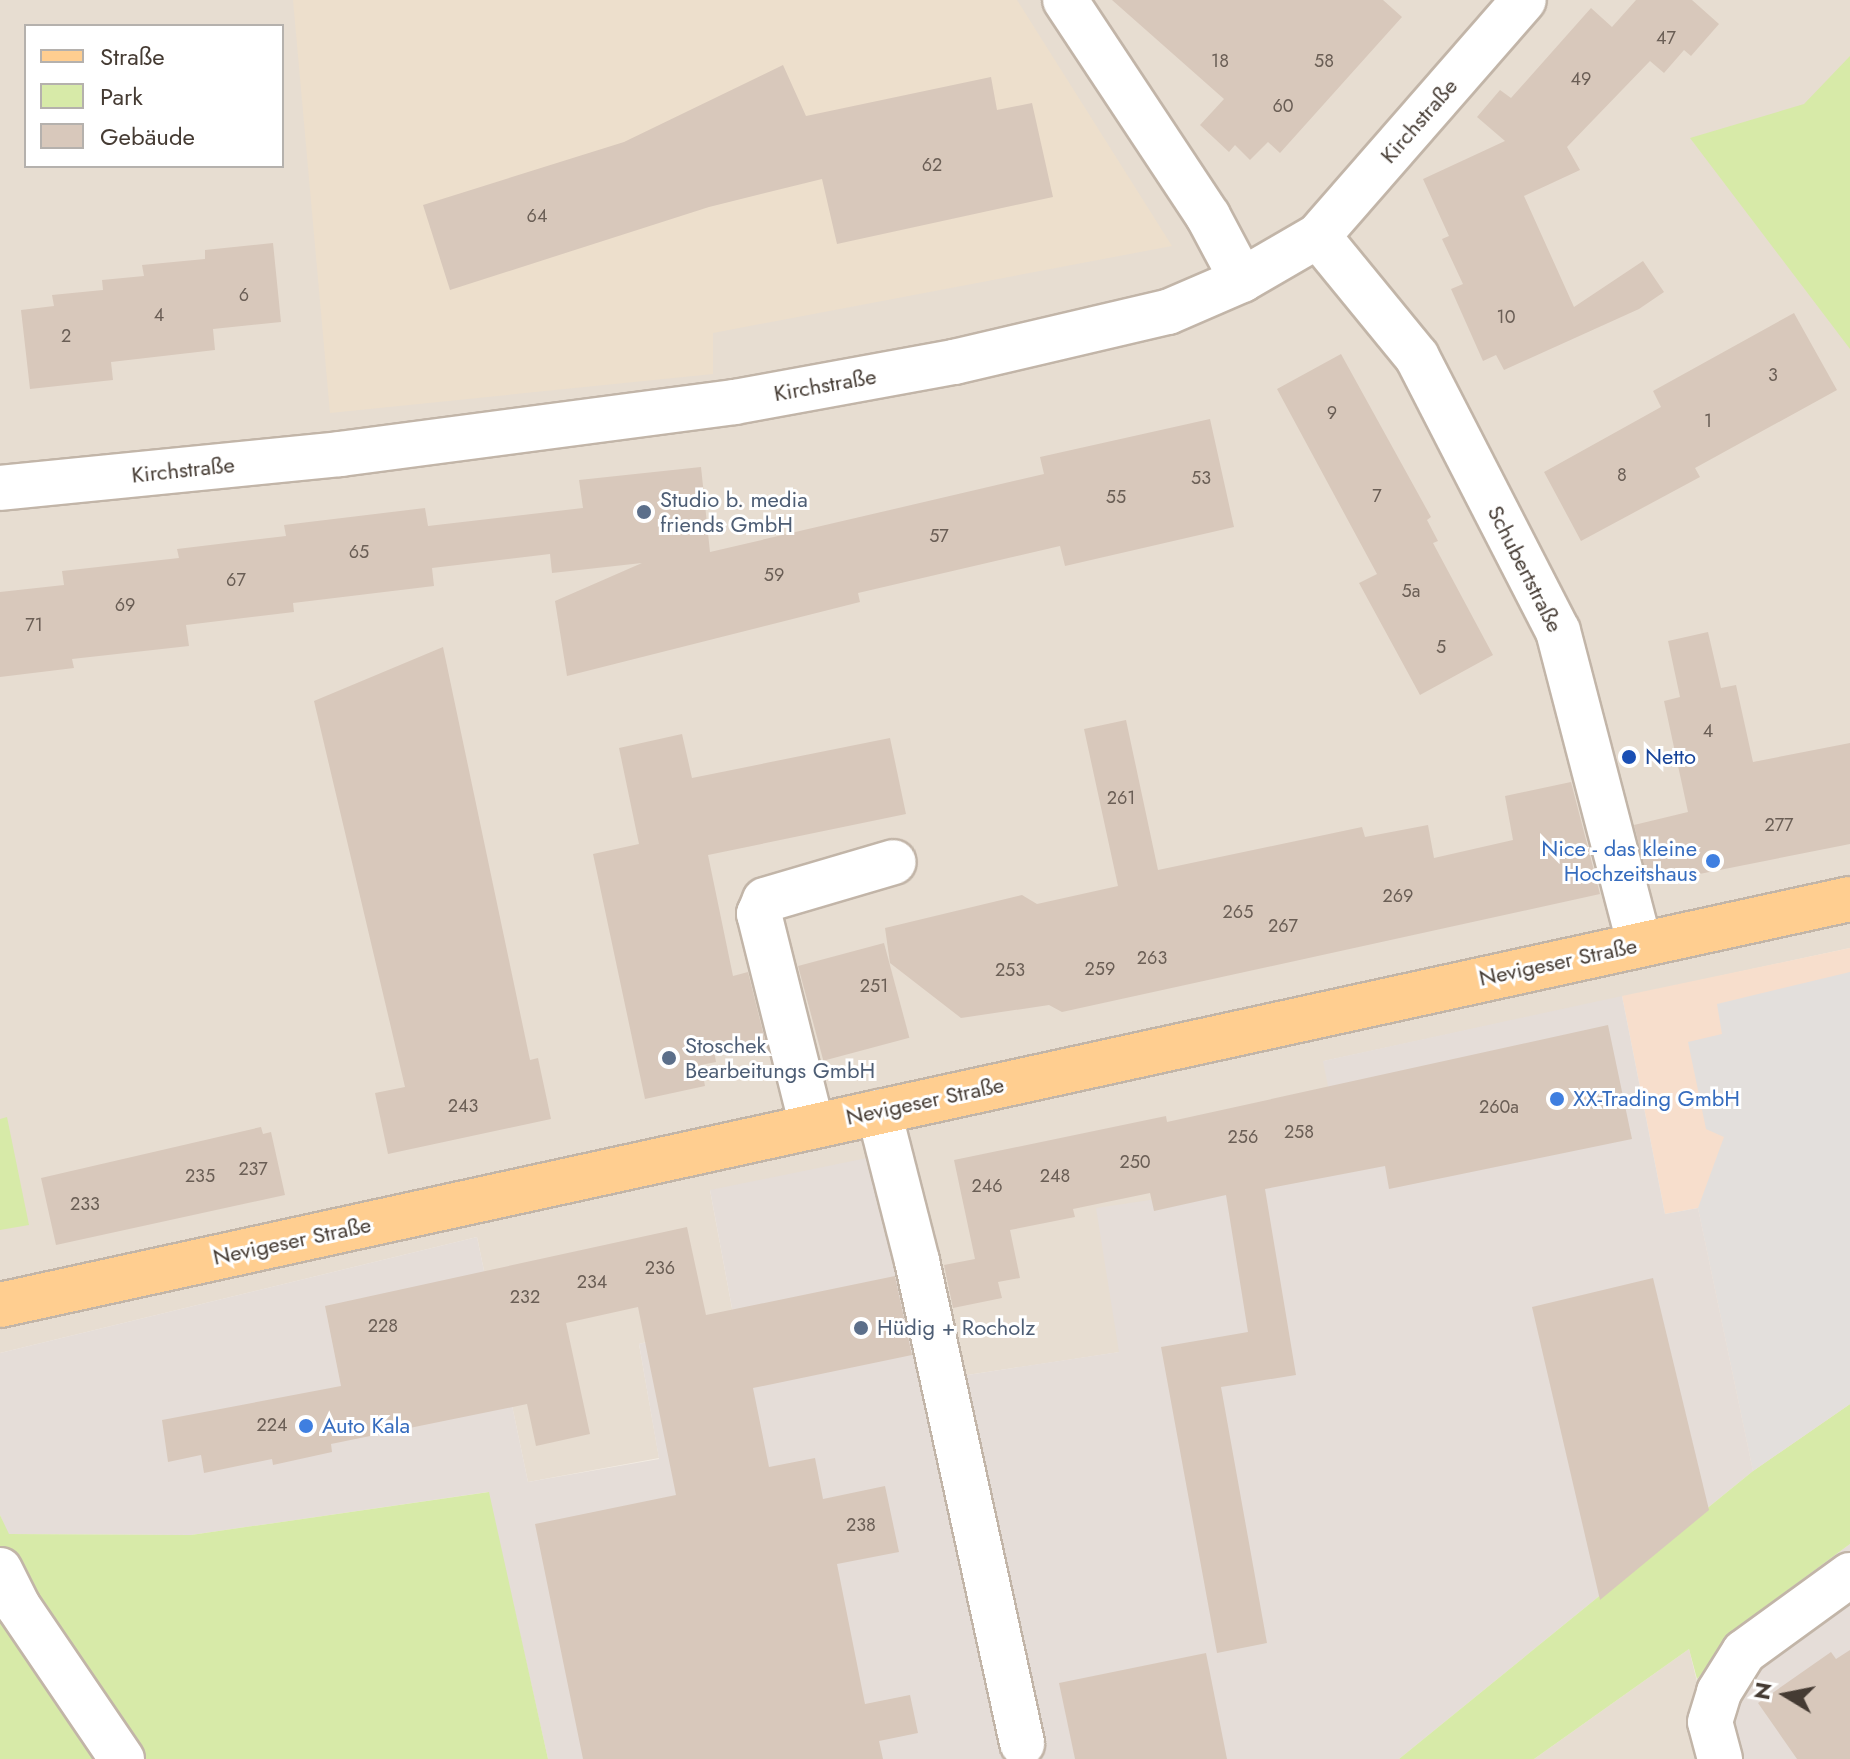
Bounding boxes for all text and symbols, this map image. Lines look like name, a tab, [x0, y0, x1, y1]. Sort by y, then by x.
legend	[24, 24, 284, 168]
house number: 47	[1656, 27, 1676, 49]
text: Straße	[100, 39, 165, 74]
house number: 18	[1211, 50, 1229, 72]
house number: 58	[1314, 50, 1334, 72]
house number: 49	[1571, 68, 1591, 90]
street label: Kirchstraße	[1375, 73, 1463, 169]
text: Park	[100, 79, 143, 114]
house number: 60	[1272, 95, 1294, 117]
text: Gebäude	[100, 119, 195, 154]
house number: 62	[922, 154, 942, 176]
house number: 64	[527, 205, 547, 227]
house number: 6	[239, 284, 249, 306]
house number: 4	[154, 304, 164, 326]
house number: 10	[1497, 306, 1515, 328]
house number: 2	[61, 325, 71, 347]
street label: Kirchstraße	[772, 363, 878, 407]
house number: 3	[1768, 364, 1778, 386]
house number: 9	[1327, 402, 1337, 424]
house number: 1	[1704, 410, 1712, 432]
street label: Kirchstraße	[130, 451, 236, 489]
house number: 8	[1617, 464, 1627, 486]
house number: 53	[1191, 467, 1211, 489]
house number: 7	[1372, 485, 1382, 507]
place label: Studio b. media friends GmbH	[660, 486, 808, 538]
house number: 55	[1106, 486, 1126, 508]
street label: Schubertstraße	[1482, 501, 1568, 637]
marker: Studio b. media friends GmbH	[635, 503, 653, 521]
house number: 57	[929, 525, 949, 547]
house number: 65	[349, 541, 369, 563]
house number: 59	[764, 564, 784, 586]
house number: 67	[226, 569, 246, 591]
house number: 5a	[1402, 580, 1420, 602]
house number: 69	[115, 594, 135, 616]
house number: 71	[25, 614, 43, 636]
house number: 5	[1436, 636, 1446, 658]
house number: 4	[1703, 720, 1713, 742]
place label: Netto	[1645, 744, 1696, 770]
marker: Netto	[1620, 748, 1638, 766]
house number: 261	[1107, 787, 1135, 809]
house number: 277	[1764, 814, 1794, 836]
place label: Nice - das kleine Hochzeitshaus	[1541, 835, 1697, 886]
marker: Nice - das kleine Hochzeitshaus	[1704, 852, 1722, 870]
house number: 269	[1383, 885, 1413, 907]
house number: 265	[1223, 901, 1253, 923]
house number: 267	[1268, 915, 1298, 937]
street label: Nevigeser Straße	[1477, 932, 1639, 992]
house number: 263	[1137, 947, 1167, 969]
house number: 259	[1085, 958, 1115, 980]
house number: 253	[995, 959, 1025, 981]
house number: 251	[860, 975, 888, 997]
place label: Stoschek Bearbeitungs GmbH	[685, 1032, 875, 1084]
marker: Stoschek Bearbeitungs GmbH	[660, 1049, 678, 1067]
street label: Nevigeser Straße	[844, 1071, 1006, 1131]
place label: XX-Trading GmbH	[1573, 1086, 1740, 1112]
marker: XX-Trading GmbH	[1548, 1090, 1566, 1108]
house number: 243	[448, 1095, 478, 1117]
house number: 260a	[1479, 1096, 1519, 1118]
house number: 258	[1284, 1121, 1314, 1143]
house number: 256	[1228, 1126, 1258, 1148]
house number: 250	[1119, 1151, 1151, 1173]
house number: 237	[238, 1158, 268, 1180]
house number: 235	[185, 1165, 215, 1187]
house number: 248	[1040, 1165, 1070, 1187]
house number: 246	[971, 1175, 1003, 1197]
house number: 233	[70, 1193, 100, 1215]
street label: Nevigeser Straße	[211, 1211, 373, 1271]
house number: 236	[645, 1257, 675, 1279]
house number: 234	[577, 1271, 607, 1293]
house number: 232	[510, 1286, 540, 1308]
house number: 228	[368, 1315, 398, 1337]
place label: Hüdig + Rocholz	[877, 1315, 1035, 1341]
marker: Hüdig + Rocholz	[852, 1319, 870, 1337]
place label: Auto Kala	[322, 1413, 410, 1439]
house number: 224	[257, 1414, 287, 1436]
marker: Auto Kala	[297, 1417, 315, 1435]
house number: 238	[846, 1514, 876, 1536]
north arrow	[1746, 1655, 1826, 1735]
text: N	[1745, 1679, 1780, 1702]

